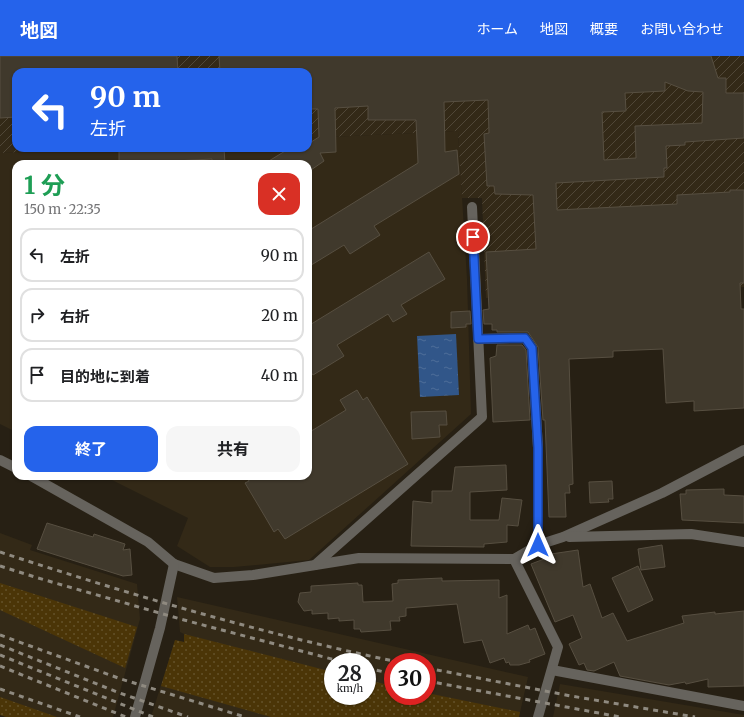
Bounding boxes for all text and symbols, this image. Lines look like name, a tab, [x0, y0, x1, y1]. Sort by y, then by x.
text: 地図	[20, 18, 58, 42]
text: ホーム	[476, 20, 518, 38]
text: 地図	[540, 20, 568, 38]
text: 概要	[590, 20, 618, 38]
text: お問い合わせ	[640, 20, 724, 38]
text: 90 m	[90, 79, 161, 115]
icon: left	[24, 84, 76, 136]
text: 左折	[90, 117, 126, 140]
text: 1 分	[24, 170, 65, 201]
button: close	[258, 173, 300, 215]
text: 150 m · 22:35	[24, 201, 101, 218]
pin	[456, 220, 490, 254]
icon: arrive	[462, 226, 484, 248]
icon: left	[26, 244, 48, 266]
text: 90 m	[261, 246, 298, 265]
text: 左折	[60, 247, 90, 266]
icon: right	[26, 304, 48, 326]
text: 20 m	[261, 306, 298, 325]
text: 右折	[60, 307, 90, 326]
icon: arrive	[26, 364, 48, 386]
text: 40 m	[261, 366, 298, 385]
text: 目的地に到着	[60, 367, 150, 386]
button: 終了	[24, 426, 158, 472]
button: 共有	[166, 426, 300, 472]
position arrow	[517, 524, 559, 566]
speed limit sign: 30	[384, 653, 436, 705]
text: 28	[338, 661, 362, 686]
text: km/h	[337, 682, 363, 695]

